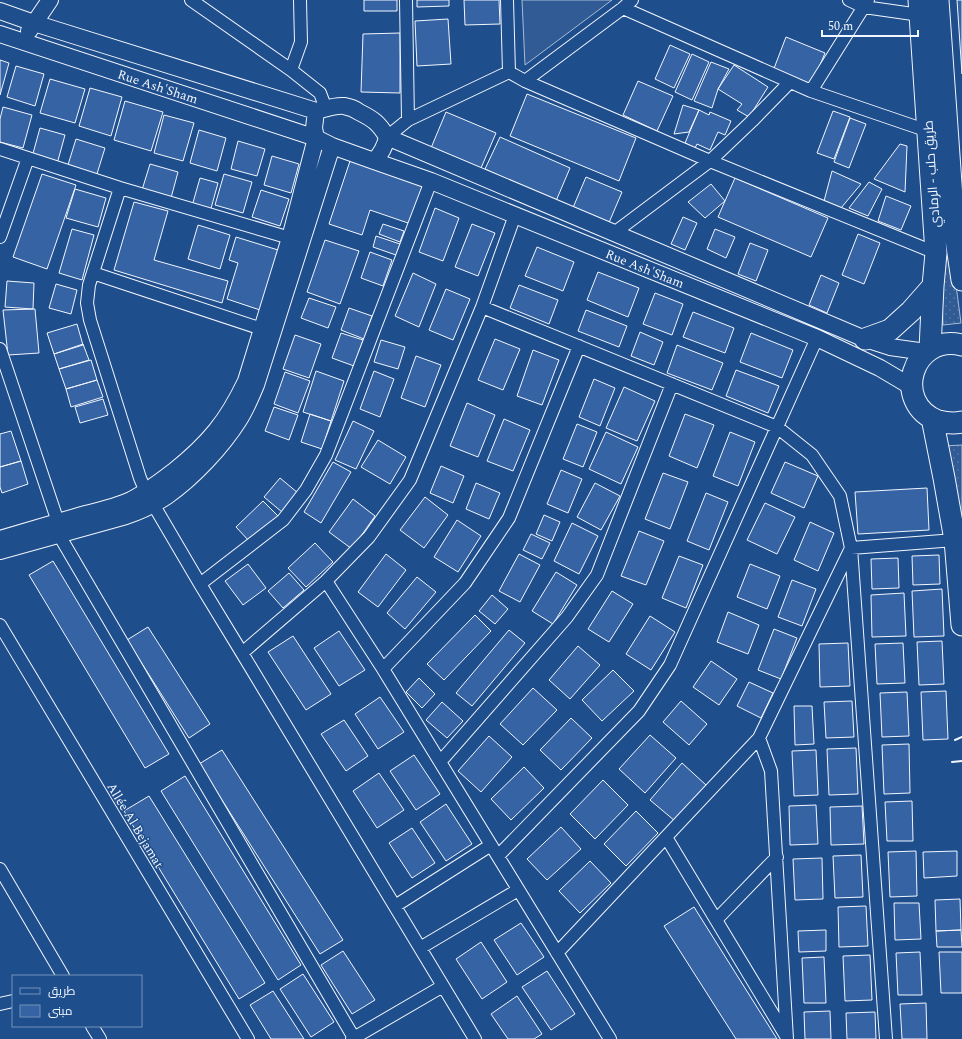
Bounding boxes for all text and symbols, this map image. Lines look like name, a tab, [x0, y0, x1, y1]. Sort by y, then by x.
scale bar	[822, 12, 918, 38]
text: 50 m	[828, 17, 853, 36]
street label: Rue Ash'Sham	[115, 65, 200, 109]
street label: طريق حلب - الرمادي	[918, 120, 946, 228]
street label: Rue Ash'Sham	[602, 244, 687, 294]
street label: Allée Al Bejamat	[102, 779, 169, 873]
legend	[12, 975, 142, 1027]
text: طريق	[48, 982, 76, 1001]
text: مبنى	[48, 1002, 73, 1021]

